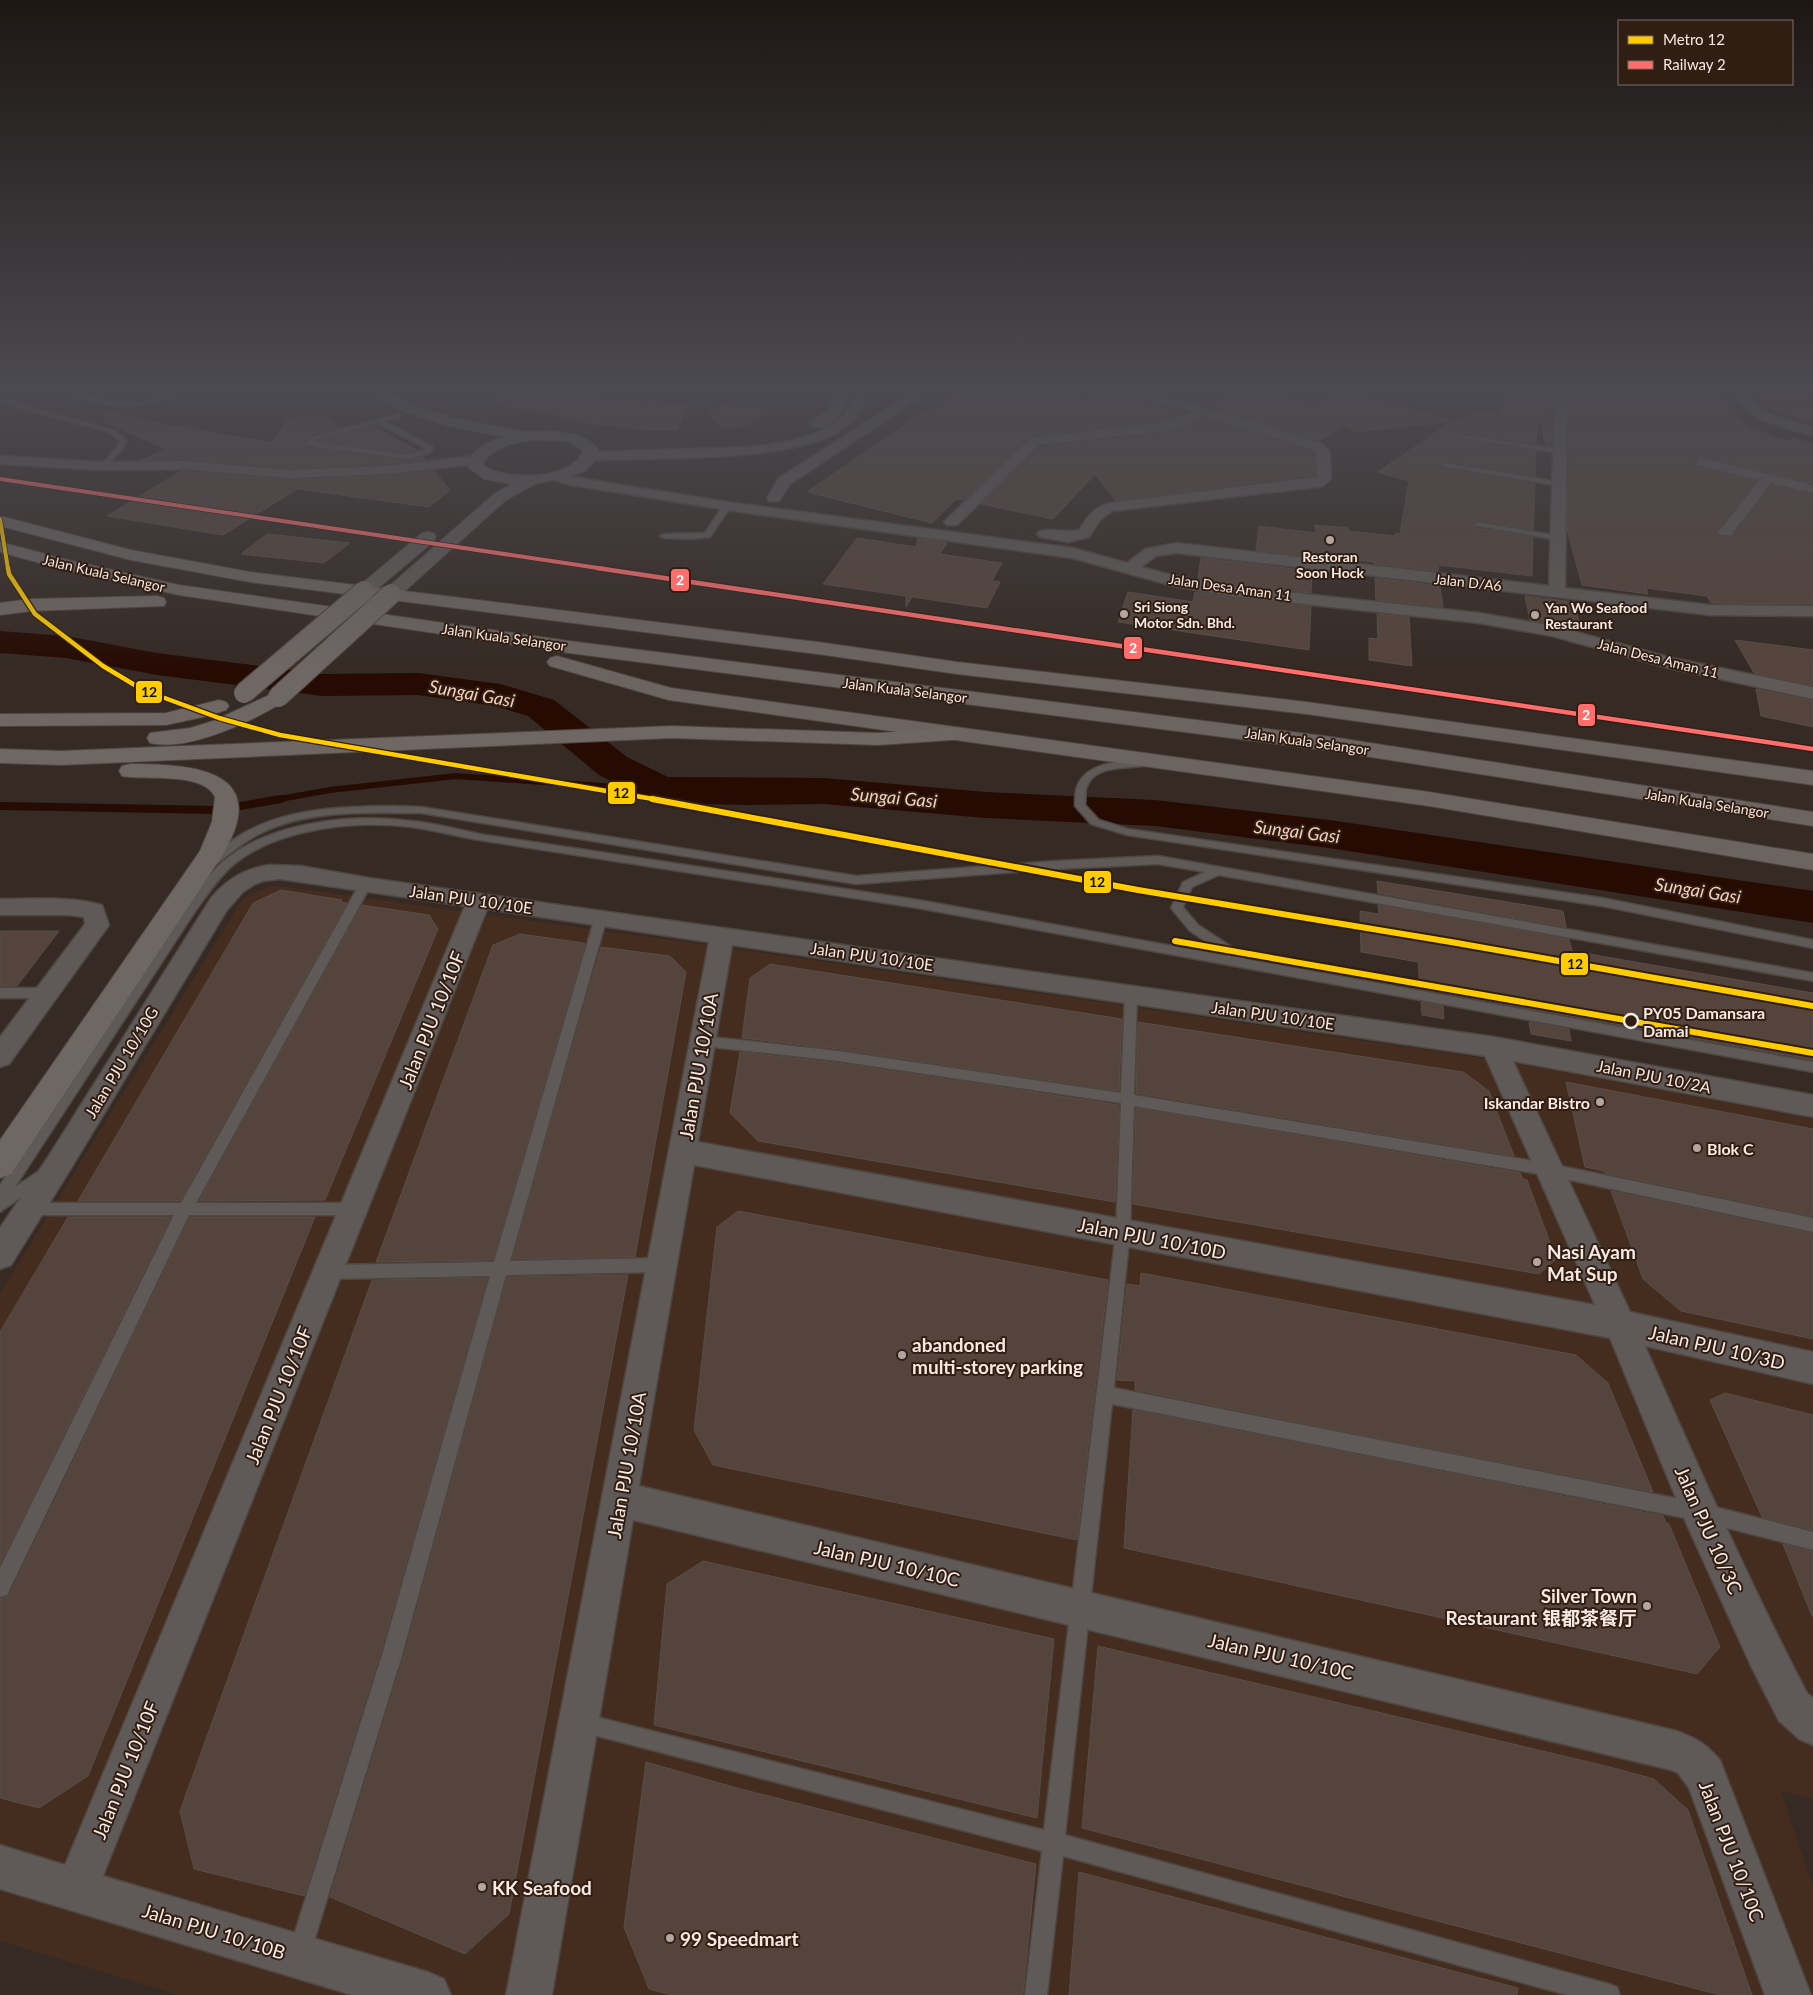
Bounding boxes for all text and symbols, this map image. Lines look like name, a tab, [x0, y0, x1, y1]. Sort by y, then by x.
legend	[1618, 20, 1793, 85]
text: Metro 12	[1663, 30, 1725, 48]
text: Railway 2	[1663, 55, 1726, 73]
marker: Restoran Soon Hock	[1324, 534, 1336, 546]
place label: Restoran Soon Hock	[1296, 548, 1364, 581]
street label: Jalan Kuala Selangor	[41, 551, 167, 595]
line badge: 2	[670, 568, 690, 592]
street label: Jalan Desa Aman 11	[1167, 570, 1293, 604]
street label: Jalan D/A6	[1433, 570, 1503, 594]
text: 2	[676, 571, 684, 588]
place label: Sri Siong Motor Sdn. Bhd.	[1134, 598, 1235, 631]
place label: Yan Wo Seafood Restaurant	[1544, 599, 1647, 632]
marker: Sri Siong Motor Sdn. Bhd.	[1118, 608, 1130, 620]
marker: Yan Wo Seafood Restaurant	[1529, 609, 1541, 621]
street label: Jalan Kuala Selangor	[441, 620, 567, 654]
street label: Jalan Desa Aman 11	[1596, 635, 1720, 681]
line badge: 2	[1123, 636, 1143, 660]
text: 2	[1129, 639, 1137, 656]
street label: Jalan Kuala Selangor	[842, 674, 968, 706]
water label: Sungai Gasi	[427, 675, 517, 711]
line badge: 12	[135, 680, 163, 704]
text: 12	[141, 683, 157, 700]
line badge: 2	[1577, 703, 1596, 727]
text: 2	[1582, 706, 1590, 723]
street label: Jalan Kuala Selangor	[1244, 724, 1370, 758]
line badge: 12	[607, 781, 636, 805]
water label: Sungai Gasi	[850, 782, 938, 812]
text: 12	[613, 784, 629, 801]
street label: Jalan Kuala Selangor	[1644, 785, 1770, 821]
water label: Sungai Gasi	[1253, 815, 1341, 847]
line badge: 12	[1083, 870, 1112, 894]
water label: Sungai Gasi	[1653, 872, 1743, 908]
text: 12	[1089, 873, 1105, 890]
street label: Jalan PJU 10/10E	[408, 881, 534, 917]
street label: Jalan PJU 10/10E	[809, 938, 935, 974]
street label: Jalan PJU 10/10F	[393, 947, 469, 1092]
line badge: 12	[1560, 952, 1589, 976]
text: 12	[1567, 955, 1583, 972]
street label: Jalan PJU 10/10A	[674, 991, 722, 1141]
street label: Jalan PJU 10/10E	[1210, 997, 1336, 1033]
street label: Jalan PJU 10/10G	[80, 1003, 162, 1121]
place label: PY05 Damansara Damai	[1643, 1003, 1765, 1040]
marker: PY05 Damansara Damai	[1623, 1013, 1639, 1029]
street label: Jalan PJU 10/2A	[1595, 1056, 1713, 1096]
place label: Iskandar Bistro	[1484, 1093, 1590, 1112]
marker: Iskandar Bistro	[1594, 1096, 1606, 1108]
place label: Blok C	[1707, 1139, 1754, 1158]
marker: Blok C	[1691, 1142, 1703, 1154]
street label: Jalan PJU 10/10D	[1076, 1212, 1228, 1264]
place label: Nasi Ayam Mat Sup	[1547, 1240, 1636, 1285]
marker: Nasi Ayam Mat Sup	[1531, 1256, 1543, 1268]
street label: Jalan PJU 10/3D	[1647, 1320, 1787, 1374]
street label: Jalan PJU 10/10F	[240, 1322, 316, 1467]
place label: abandoned multi-storey parking	[912, 1333, 1083, 1378]
marker: abandoned multi-storey parking	[896, 1349, 908, 1361]
street label: Jalan PJU 10/10A	[602, 1390, 650, 1540]
street label: Jalan PJU 10/3C	[1671, 1462, 1748, 1598]
street label: Jalan PJU 10/10C	[812, 1535, 962, 1591]
place label: Silver Town Restaurant 银都茶餐厅	[1446, 1584, 1637, 1629]
marker: Silver Town Restaurant 银都茶餐厅	[1641, 1600, 1653, 1612]
street label: Jalan PJU 10/10C	[1206, 1628, 1356, 1684]
street label: Jalan PJU 10/10F	[87, 1697, 163, 1842]
street label: Jalan PJU 10/10C	[1695, 1778, 1769, 1925]
place label: KK Seafood	[492, 1876, 592, 1899]
marker: KK Seafood	[476, 1881, 488, 1893]
street label: Jalan PJU 10/10B	[140, 1898, 288, 1964]
place label: 99 Speedmart	[680, 1927, 798, 1950]
marker: 99 Speedmart	[664, 1932, 676, 1944]

